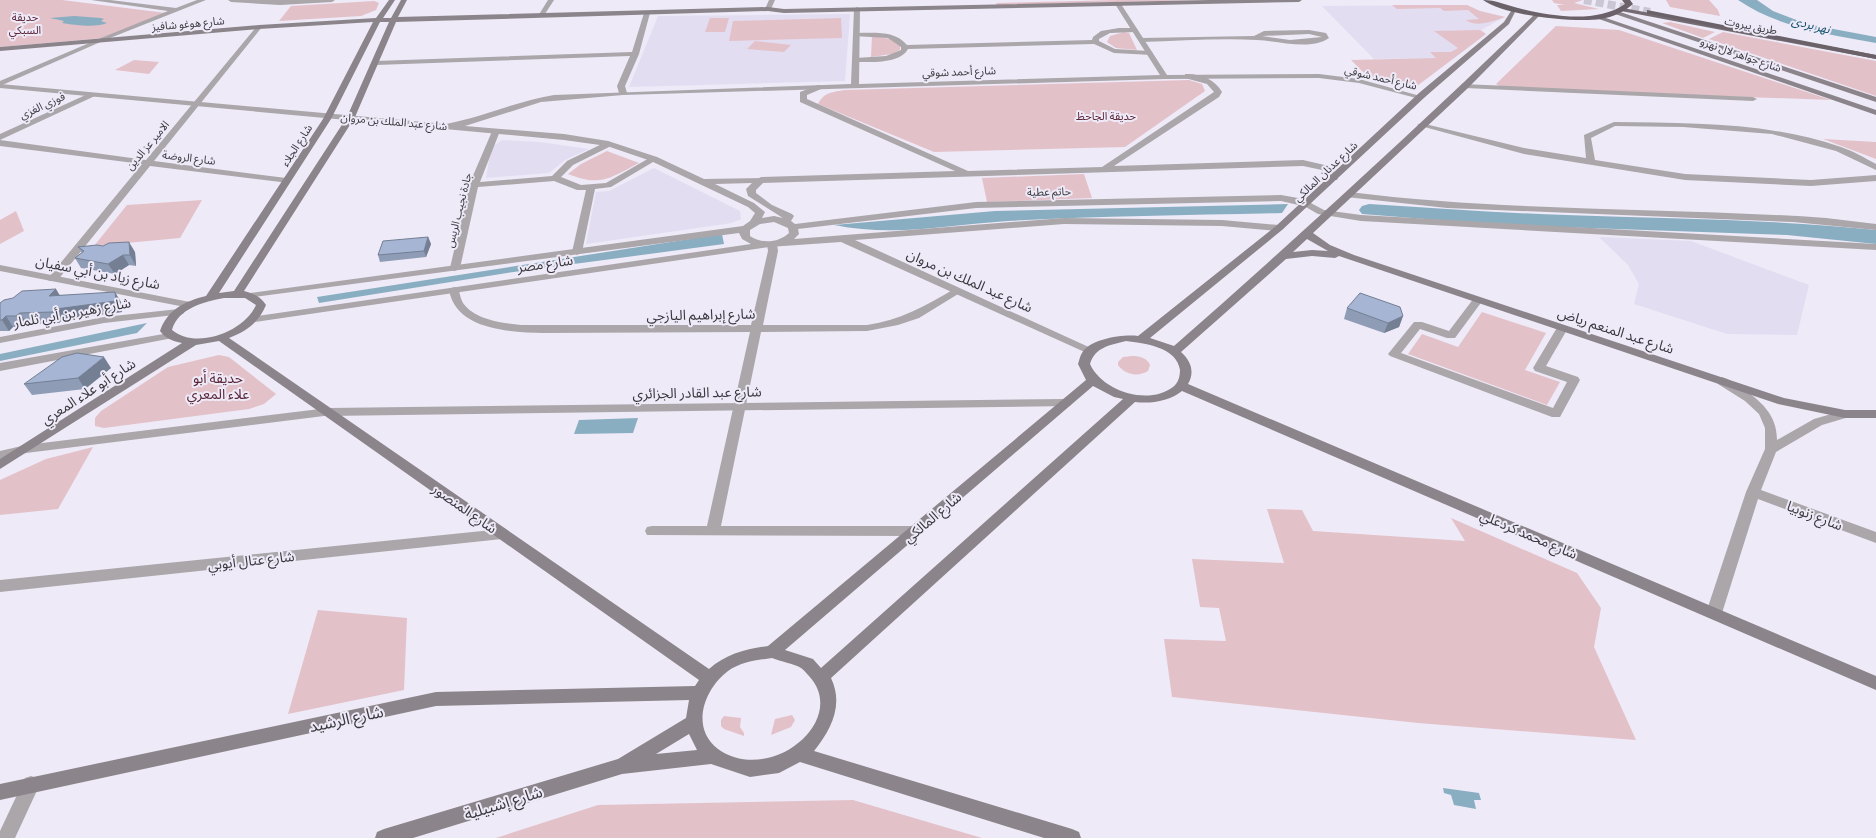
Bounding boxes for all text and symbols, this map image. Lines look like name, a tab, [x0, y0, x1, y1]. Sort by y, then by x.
park label: حديقة السبكي	[9, 10, 41, 39]
street label: شارع هوغو شافيز	[150, 13, 226, 35]
water label: نهر بردى	[1790, 13, 1833, 37]
street label: طريق بيروت	[1723, 14, 1778, 37]
street label: شارع جواهر لال نهرو	[1698, 34, 1784, 76]
street label: شارع أحمد شوقي	[1343, 62, 1419, 95]
street label: شارع أحمد شوقي	[922, 63, 997, 82]
street label: فوزي الغزي	[17, 89, 68, 124]
park label: حديقة الجاحظ	[1076, 109, 1136, 123]
street label: شارع عبد الملك بن مروان	[340, 110, 448, 134]
street label: الامير عز الدين	[123, 118, 172, 173]
street label: شارع الجلاء	[278, 121, 316, 169]
street label: شارع عدنان المالكي	[1290, 138, 1362, 206]
street label: شارع الروضة	[161, 147, 217, 169]
street label: جادة نجيب الريس	[442, 171, 475, 249]
street label: حاتم عطية	[1027, 184, 1072, 201]
street label: شارع عبد الملك بن مروان	[903, 245, 1036, 318]
street label: شارع مصر	[515, 251, 574, 278]
street label: شارع زياد بن أبي سفيان	[34, 252, 162, 296]
street label: شارع زهير بن أبي ثلمار	[11, 293, 133, 334]
street label: شارع عبد المنعم رياض	[1555, 303, 1676, 360]
street label: شارع إبراهيم اليازجي	[646, 305, 756, 327]
street label: شارع أبو علاء المعري	[38, 354, 140, 431]
park label: حديقة أبو علاء المعري	[187, 369, 249, 405]
street label: شارع عبد القادر الجزائري	[632, 382, 762, 405]
street label: شارع المنصور	[427, 479, 501, 539]
street label: شارع المالكي	[900, 488, 966, 549]
street label: شارع زنوبيا	[1784, 497, 1845, 536]
street label: شارع محمد كردعلي	[1477, 506, 1580, 565]
street label: شارع عتال أيوبي	[207, 547, 296, 576]
street label: شارع الرشيد	[307, 701, 386, 739]
street label: شارع إشبيلية	[462, 781, 546, 827]

